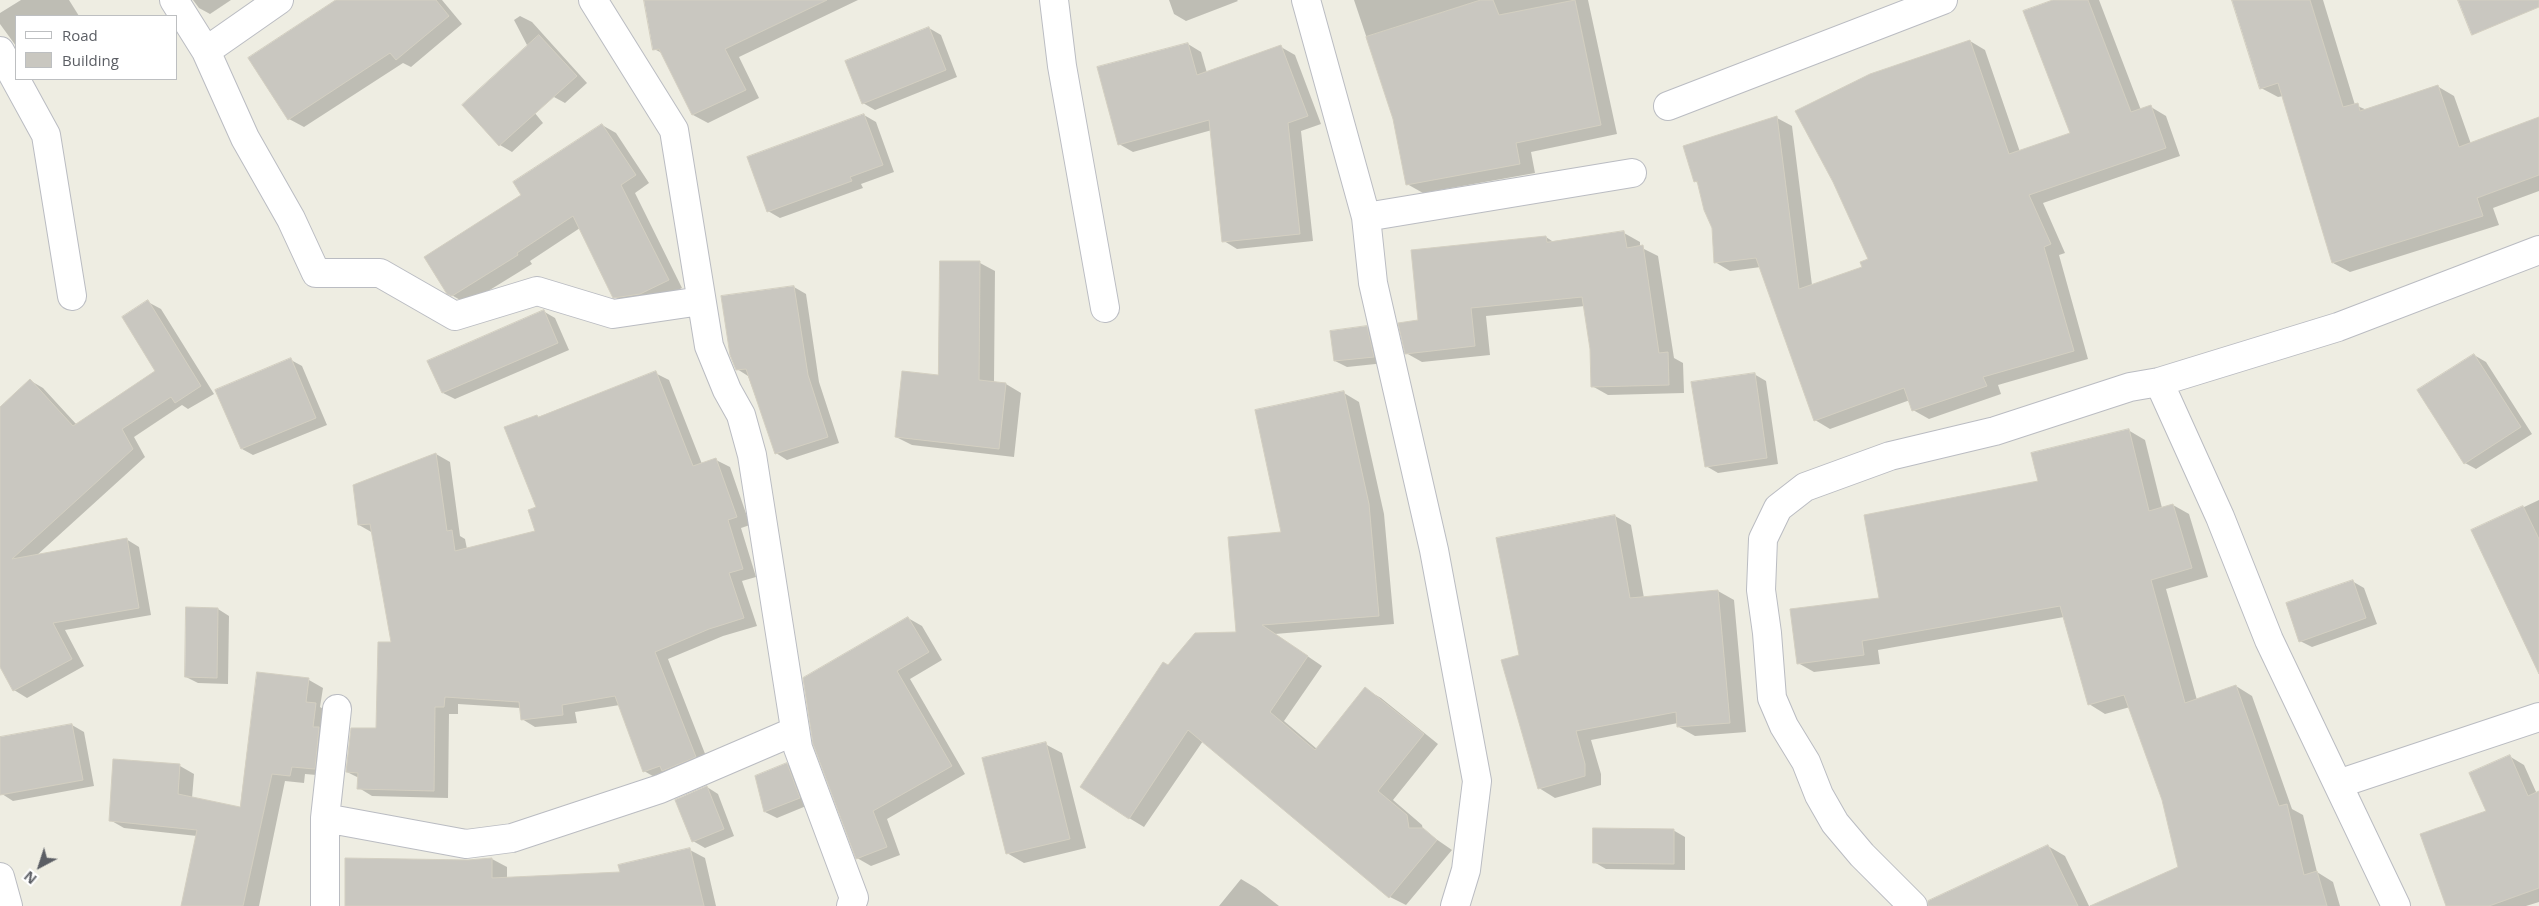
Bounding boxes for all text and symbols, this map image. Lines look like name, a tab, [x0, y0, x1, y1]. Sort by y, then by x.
legend	[15, 15, 178, 80]
text: Road	[62, 25, 98, 45]
text: Building	[62, 50, 119, 70]
north arrow	[15, 841, 65, 891]
text: N	[20, 867, 41, 889]

